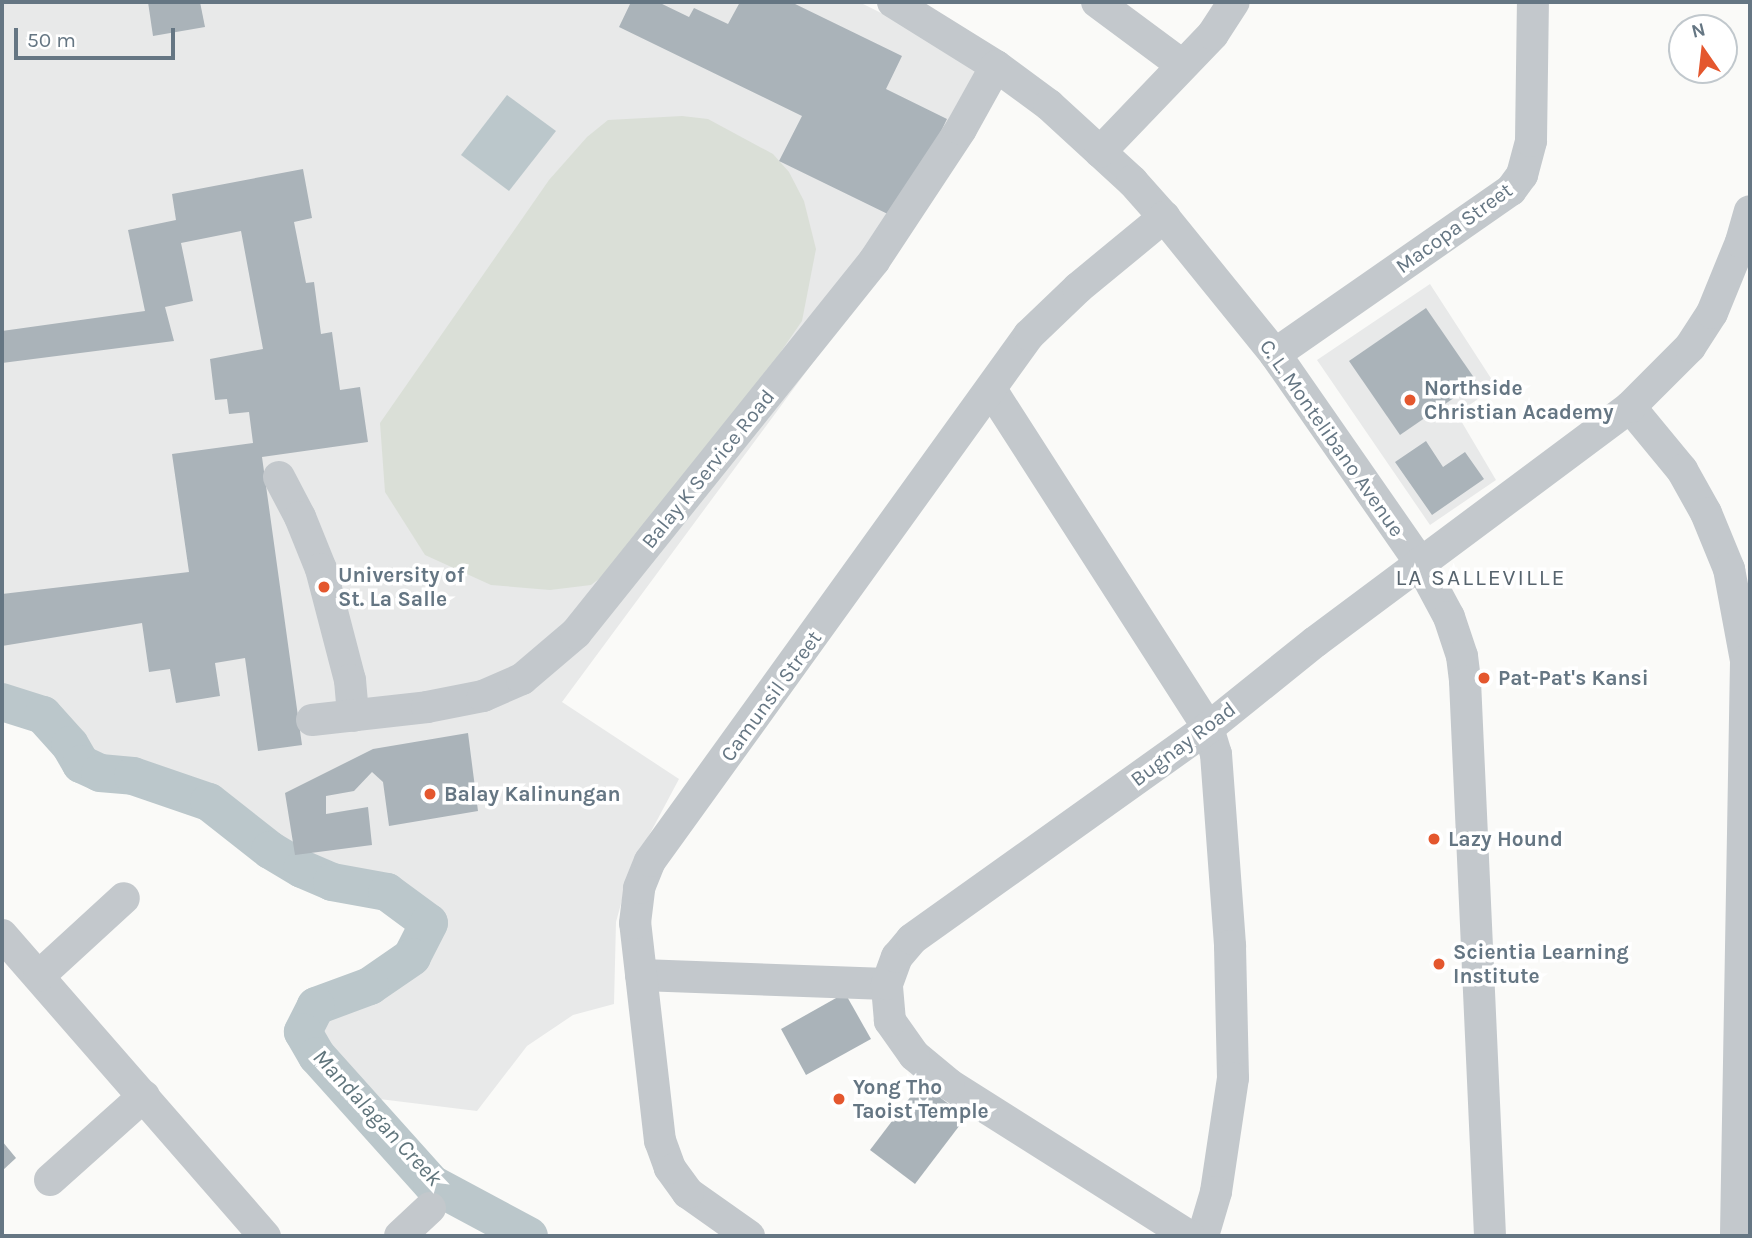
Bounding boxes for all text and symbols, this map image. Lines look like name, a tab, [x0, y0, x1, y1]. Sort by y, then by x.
scale bar	[18, 14, 178, 58]
north arrow	[1668, 14, 1738, 84]
text: N	[1689, 18, 1708, 43]
text: 50 m	[27, 28, 76, 52]
street label: Macopa Street	[1391, 177, 1517, 279]
street label: C. L. Montelibano Avenue	[1254, 334, 1410, 542]
place label: Northside Christian Academy	[1424, 375, 1614, 425]
street label: Balay K Service Road	[636, 384, 780, 554]
marker: Northside Christian Academy	[1402, 392, 1418, 408]
place label: University of St. La Salle	[338, 562, 464, 612]
district label: LA SALLEVILLE	[1397, 564, 1565, 592]
marker: University of St. La Salle	[316, 579, 332, 595]
street label: Camunsil Street	[715, 626, 827, 766]
place label: Pat-Pat's Kansi	[1498, 665, 1649, 691]
marker: Pat-Pat's Kansi	[1476, 670, 1492, 686]
street label: Bugnay Road	[1126, 696, 1240, 792]
place label: Balay Kalinungan	[444, 781, 621, 807]
marker: Balay Kalinungan	[422, 786, 438, 802]
place label: Lazy Hound	[1448, 826, 1563, 852]
marker: Lazy Hound	[1426, 831, 1442, 847]
place label: Scientia Learning Institute	[1453, 939, 1629, 989]
marker: Scientia Learning Institute	[1431, 956, 1447, 972]
water label: Mandalagan Creek	[306, 1044, 448, 1192]
place label: Yong Tho Taoist Temple	[853, 1074, 989, 1124]
marker: Yong Tho Taoist Temple	[831, 1091, 847, 1107]

